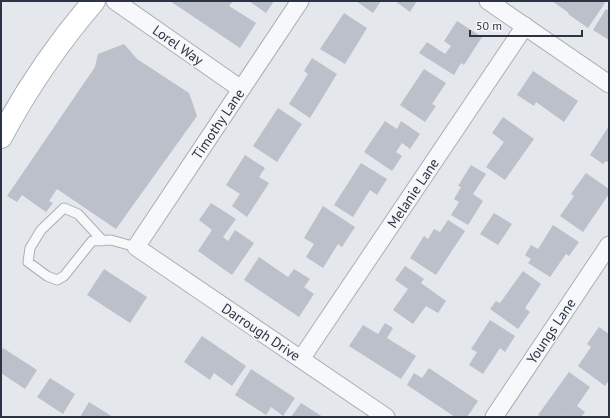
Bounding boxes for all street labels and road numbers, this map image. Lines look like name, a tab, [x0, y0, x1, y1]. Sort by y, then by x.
street label: Lorel Way	[149, 21, 207, 69]
street label: Timothy Lane	[188, 85, 248, 163]
street label: Melanie Lane	[383, 155, 443, 231]
street label: Youngs Lane	[523, 295, 579, 367]
street label: Darrough Drive	[218, 299, 304, 365]

